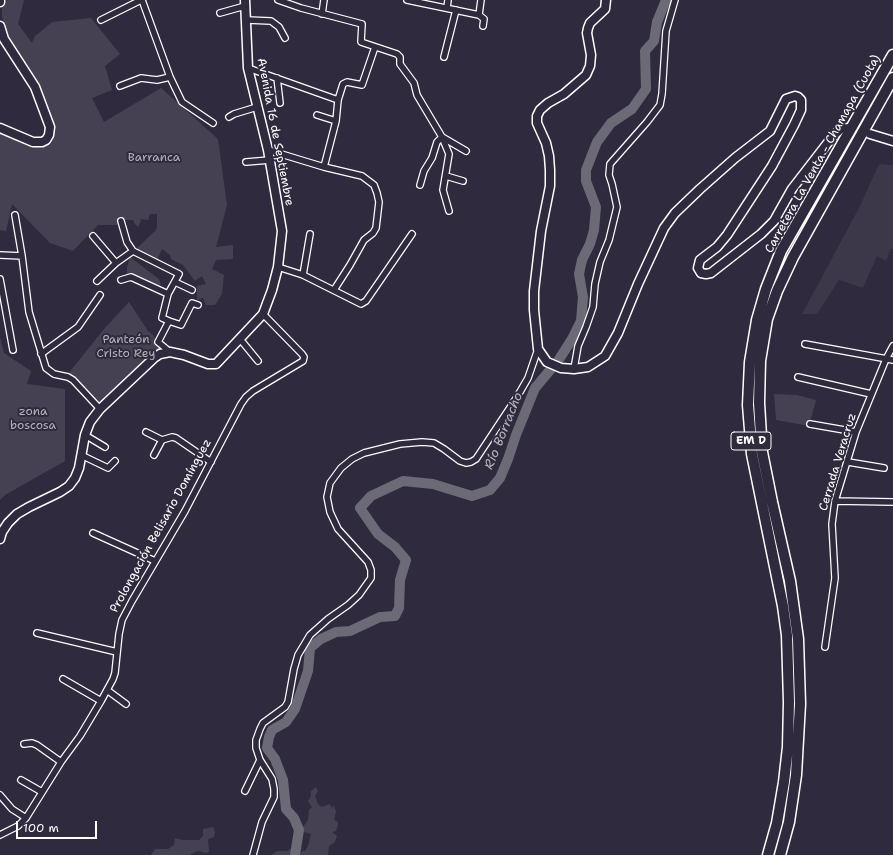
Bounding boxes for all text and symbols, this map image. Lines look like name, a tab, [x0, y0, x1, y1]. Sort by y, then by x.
street label: Carretera La Venta - Chamapa (Cuota)	[762, 52, 884, 256]
street label: Avenida 16 de Septiembre	[254, 57, 296, 207]
park label: Barranca	[128, 151, 180, 165]
park label: Panteón Cristo Rey	[97, 333, 155, 361]
water label: Río Borracho	[481, 390, 527, 472]
park label: zona boscosa	[10, 405, 56, 433]
street label: Cerrada Veracruz	[816, 411, 860, 513]
road number: EM D	[731, 432, 771, 450]
street label: Prolongación Belisario Domínguez	[107, 437, 215, 615]
scale bar	[18, 813, 99, 839]
text: 100 m	[23, 820, 59, 836]

